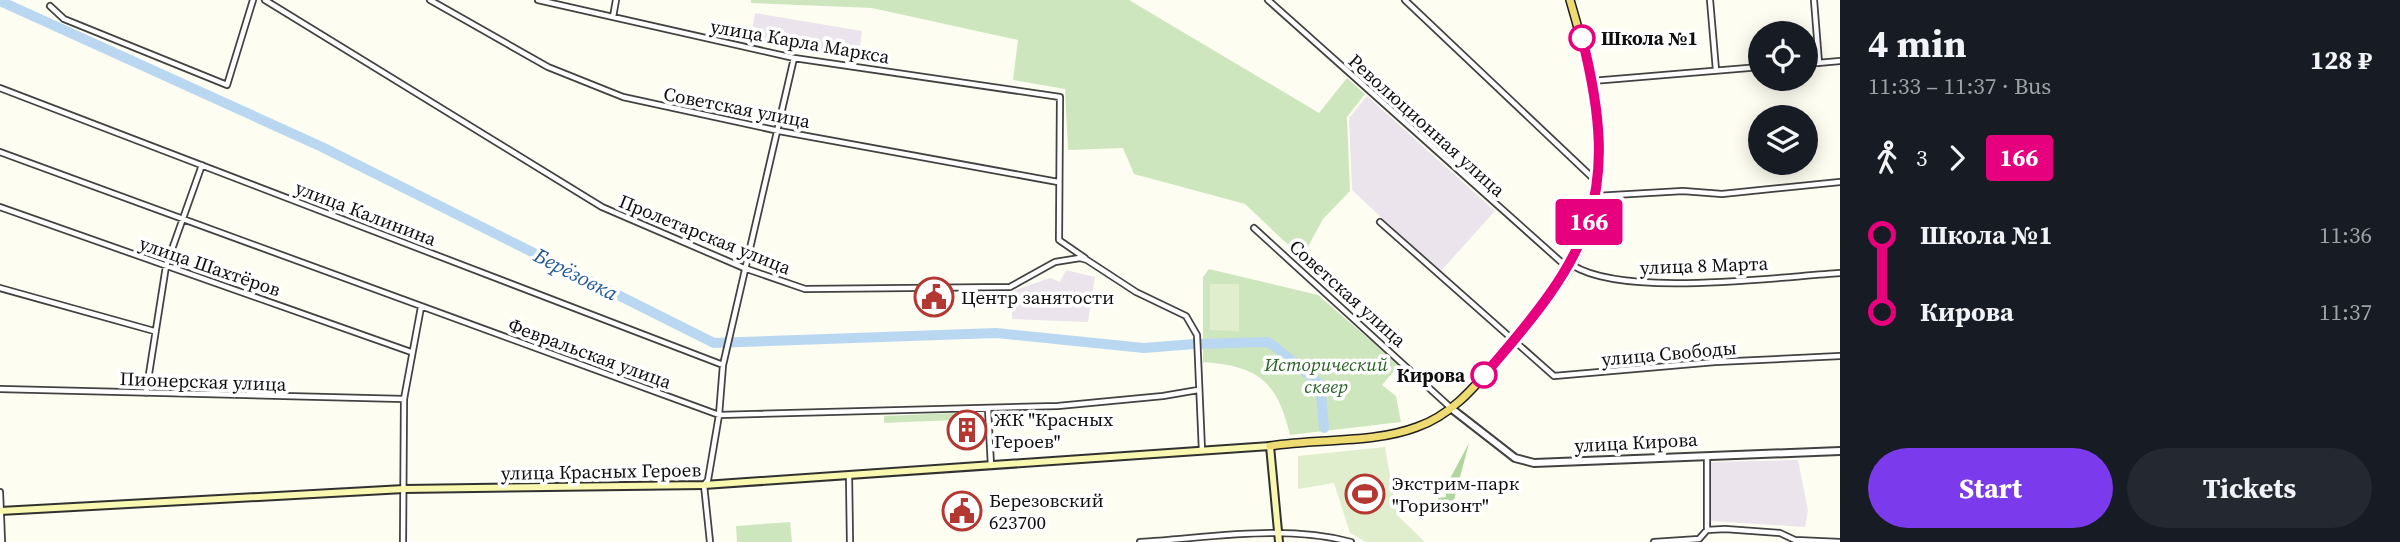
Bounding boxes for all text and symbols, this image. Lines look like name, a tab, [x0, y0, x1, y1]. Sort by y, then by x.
street label: улица Карла Маркса	[708, 12, 892, 70]
text: 4 min	[1868, 18, 1967, 70]
map controls	[1748, 21, 1818, 175]
button: locate	[1748, 21, 1818, 91]
marker: Школа №1	[1569, 25, 1595, 51]
place label: Школа №1	[1601, 25, 1698, 51]
text: 128 ₽	[2310, 42, 2372, 78]
street label: Революционная улица	[1343, 48, 1511, 203]
text: 11:33 – 11:37 · Bus	[1868, 70, 2051, 102]
street label: Советская улица	[661, 80, 813, 134]
button: layers	[1748, 105, 1818, 175]
icon: walk	[1868, 139, 1906, 177]
icon: forward	[1938, 139, 1976, 177]
text: 166	[2000, 141, 2039, 174]
text: 3	[1916, 142, 1928, 174]
street label: улица Калинина	[292, 174, 441, 252]
street label: Пролетарская улица	[615, 188, 795, 281]
line badge: 166	[1549, 199, 1629, 245]
text: 166	[1569, 205, 1609, 238]
text: Школа №1	[1920, 217, 2053, 253]
text: 11:36	[2319, 219, 2372, 251]
street label: улица Шахтёров	[136, 230, 284, 302]
street label: Советская улица	[1284, 233, 1412, 353]
water label: Берёзовка	[528, 240, 623, 308]
street label: улица 8 Марта	[1639, 250, 1769, 280]
public building icon: Центр занятости	[913, 276, 955, 318]
place label: Центр занятости	[961, 284, 1114, 310]
text: Кирова	[1920, 294, 2014, 330]
text: 11:37	[2319, 296, 2372, 328]
street label: Февральская улица	[505, 311, 675, 395]
street label: улица Свободы	[1600, 334, 1738, 372]
park label: Исторический сквер	[1263, 351, 1388, 399]
place label: Кирова	[1396, 362, 1466, 388]
marker: Кирова	[1471, 362, 1497, 388]
street label: Пионерская улица	[119, 365, 287, 397]
place label: ЖК "Красных Героев"	[994, 406, 1113, 454]
building icon: ЖК "Красных Героев"	[946, 409, 988, 451]
street label: улица Кирова	[1574, 426, 1699, 458]
button: Start	[1868, 448, 2113, 528]
button: Tickets	[2127, 448, 2372, 528]
street label: улица Красных Героев	[501, 456, 702, 486]
place label: Экстрим-парк "Горизонт"	[1392, 470, 1520, 518]
sports icon: Экстрим-парк "Горизонт"	[1344, 473, 1386, 515]
place label: Березовский 623700	[989, 487, 1104, 535]
public building icon: Березовский 623700	[941, 490, 983, 532]

